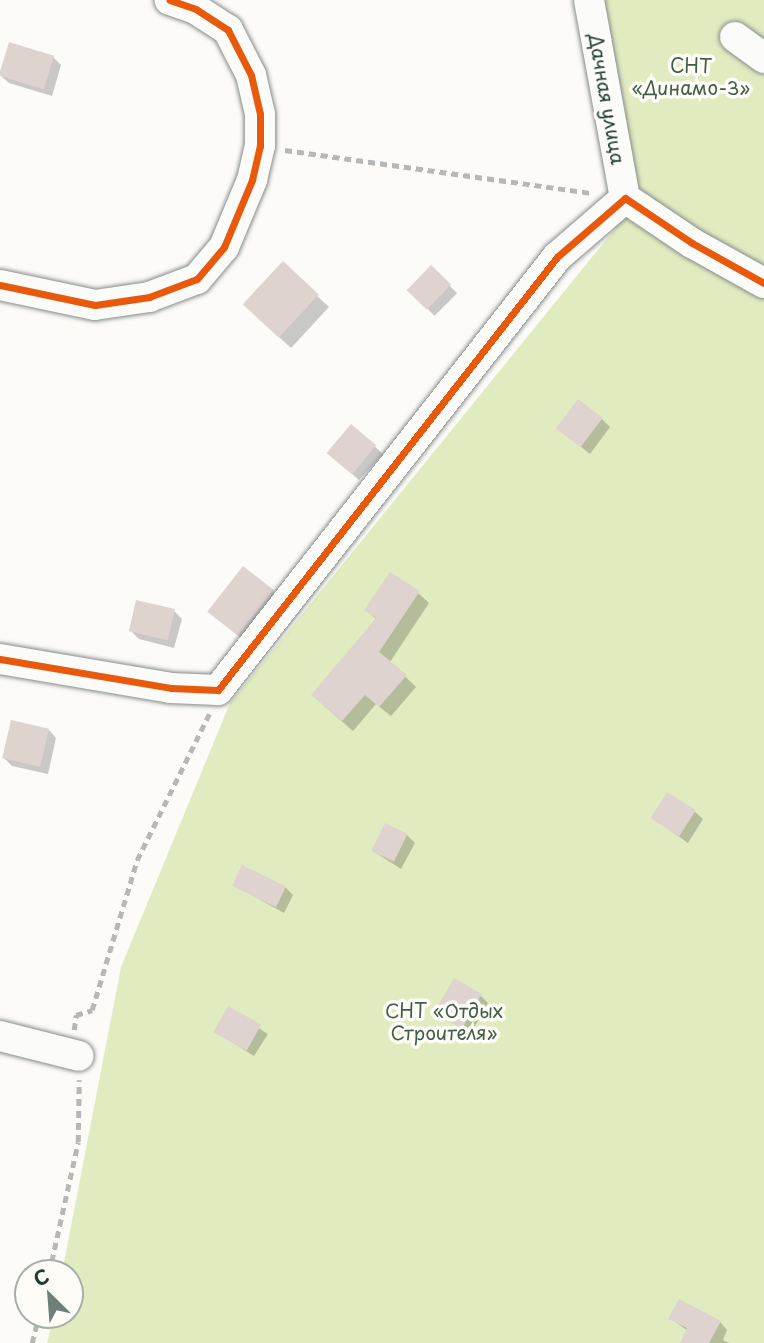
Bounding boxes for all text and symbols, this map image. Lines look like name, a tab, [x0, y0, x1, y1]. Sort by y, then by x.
street label: Дачная улица	[584, 31, 630, 167]
park label: СНТ «Динамо-3»	[632, 55, 750, 99]
park label: СНТ «Отдых Строителя»	[385, 1000, 503, 1044]
north arrow	[14, 1259, 84, 1329]
text: С	[29, 1261, 53, 1292]

